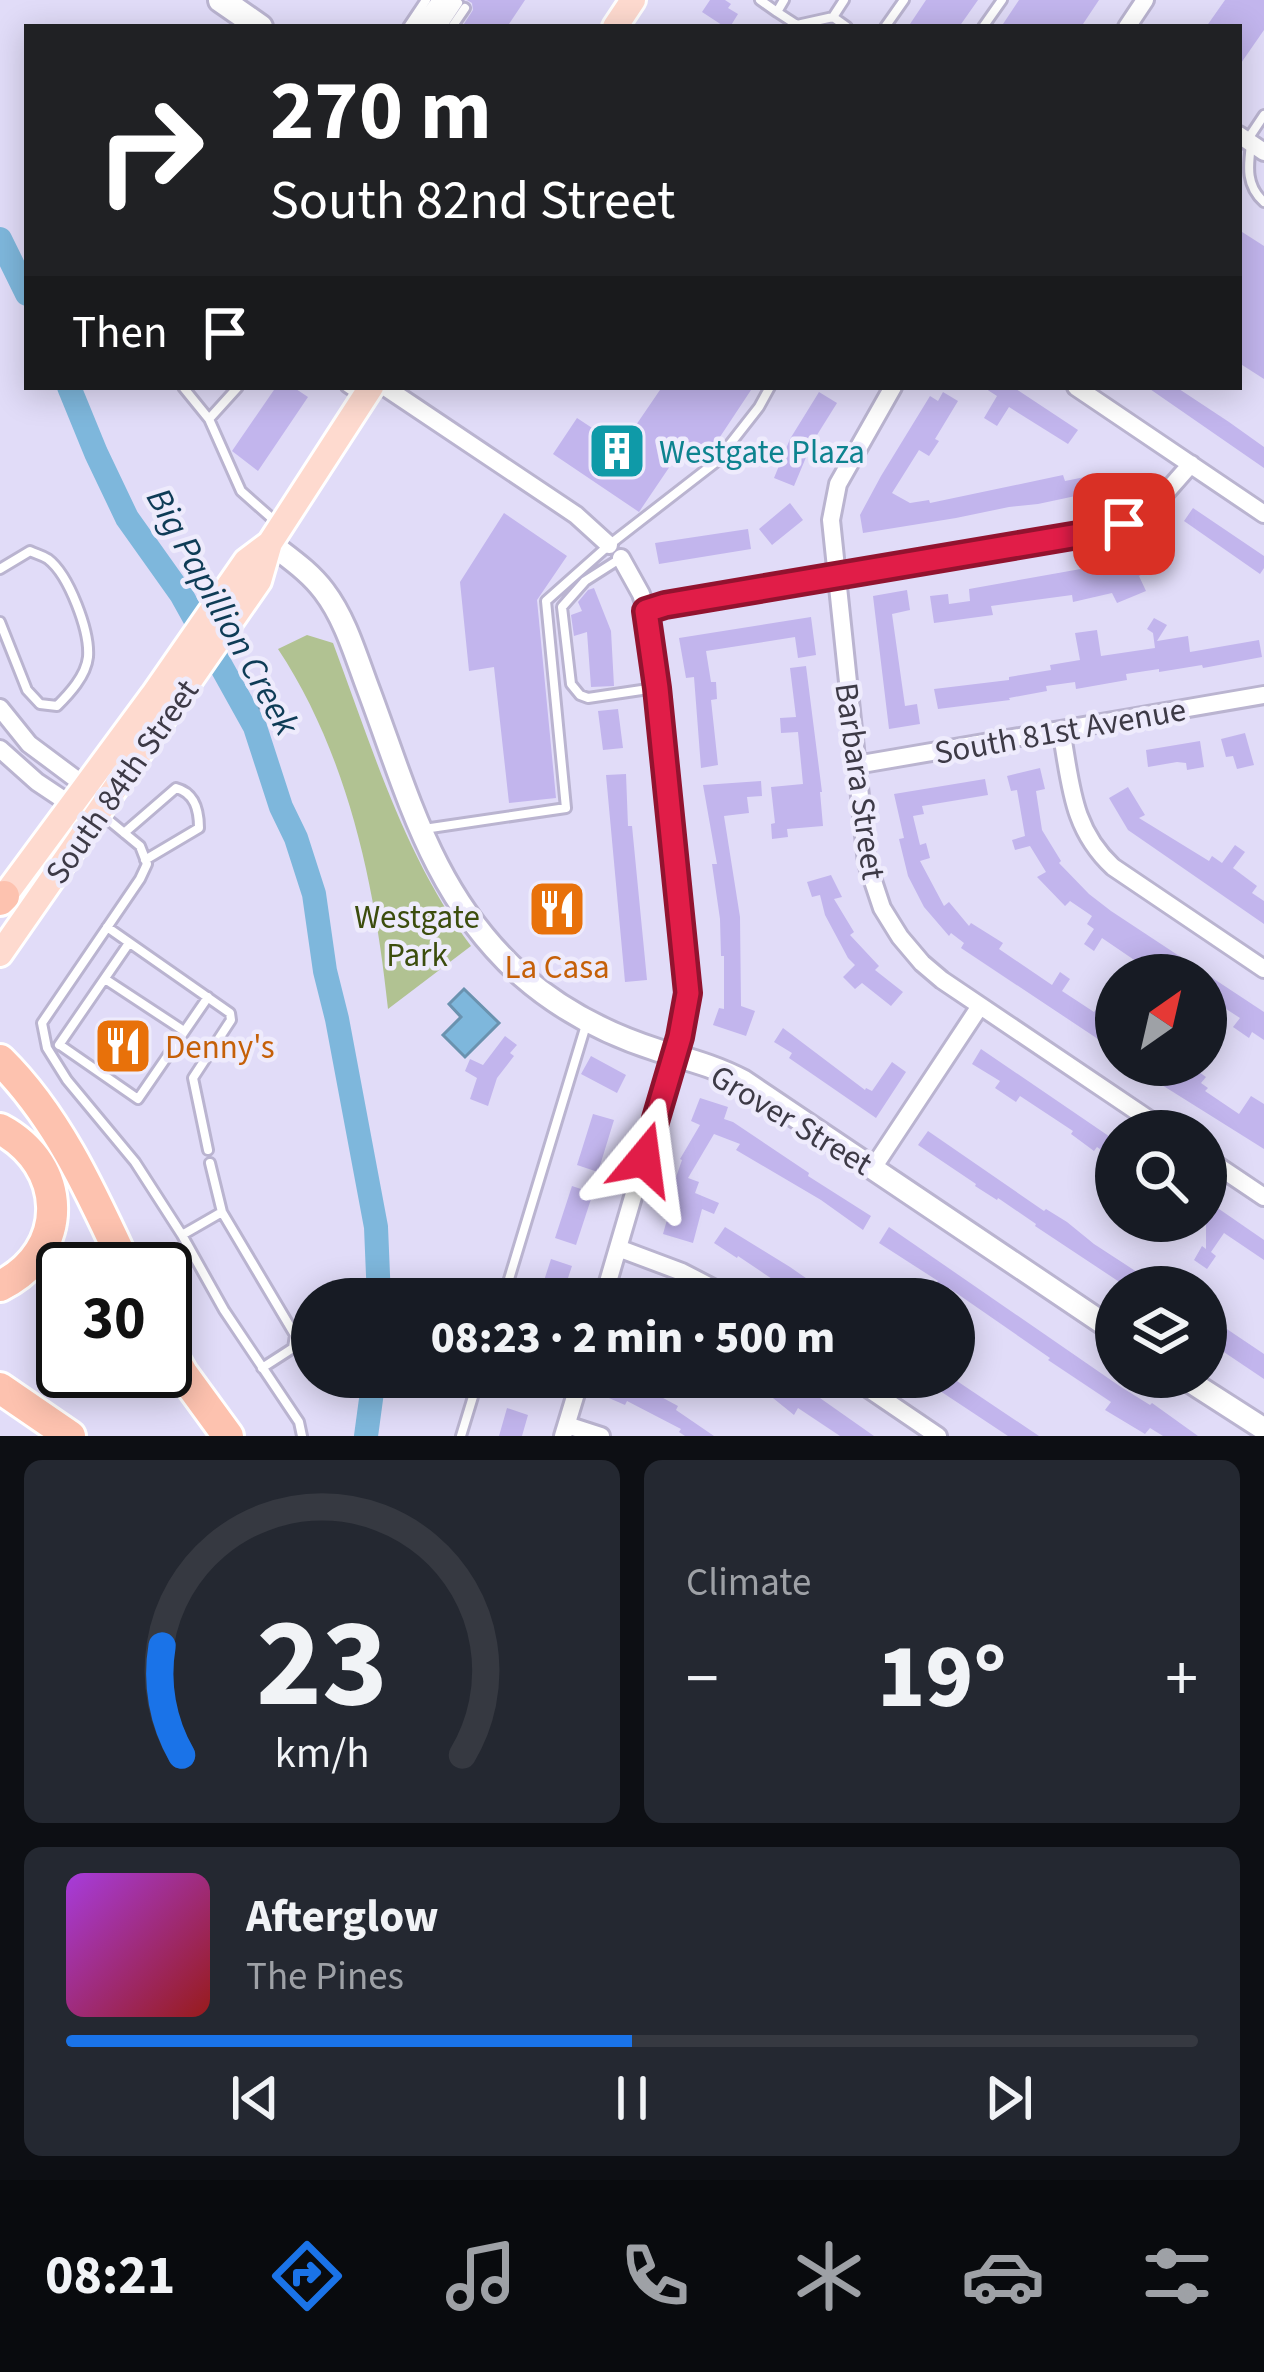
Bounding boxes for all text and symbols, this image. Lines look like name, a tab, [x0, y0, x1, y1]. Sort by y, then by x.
text: 270 m	[270, 52, 492, 172]
icon: right	[72, 72, 228, 228]
text: South 82nd Street	[270, 163, 675, 240]
icon: arrive	[192, 300, 258, 366]
text: Then	[72, 301, 168, 365]
building icon: Westgate Plaza	[586, 420, 648, 482]
place label: Westgate Plaza	[659, 429, 865, 476]
pin	[1073, 473, 1175, 575]
water label: Big Papillion Creek	[133, 479, 312, 746]
icon: arrive	[1091, 491, 1157, 557]
street label: South 84th Street	[34, 670, 210, 894]
street label: Barbara Street	[822, 680, 897, 883]
street label: South 81st Avenue	[931, 686, 1190, 777]
restaurant icon: La Casa	[526, 878, 588, 940]
park label: Westgate Park	[354, 894, 480, 979]
place label: La Casa	[504, 944, 610, 991]
north arrow	[1095, 954, 1227, 1086]
map controls	[1095, 954, 1227, 1398]
restaurant icon: Denny's	[92, 1015, 154, 1077]
place label: Denny's	[165, 1024, 275, 1071]
street label: Grover Street	[701, 1053, 881, 1187]
position arrow	[581, 1096, 707, 1222]
button: search	[1095, 1110, 1227, 1242]
speed limit sign: 30	[36, 1242, 192, 1398]
button: layers	[1095, 1266, 1227, 1398]
text: 08:23 · 2 min · 500 m	[431, 1306, 835, 1370]
text: Climate	[686, 1555, 811, 1611]
text: 23	[256, 1576, 388, 1754]
text: 19°	[877, 1614, 1007, 1742]
text: −	[686, 1632, 719, 1726]
text: +	[1165, 1632, 1198, 1726]
text: km/h	[274, 1722, 370, 1783]
text: Afterglow	[246, 1885, 439, 1949]
text: The Pines	[246, 1949, 404, 2005]
icon: previous	[222, 2065, 288, 2131]
icon: pause	[599, 2065, 665, 2131]
icon: next	[976, 2065, 1042, 2131]
icon: directions	[265, 2234, 349, 2318]
icon: music	[439, 2234, 523, 2318]
icon: phone	[613, 2234, 697, 2318]
icon: climate	[787, 2234, 871, 2318]
icon: car	[961, 2234, 1045, 2318]
icon: filters	[1135, 2234, 1219, 2318]
text: 08:21	[45, 2238, 175, 2315]

